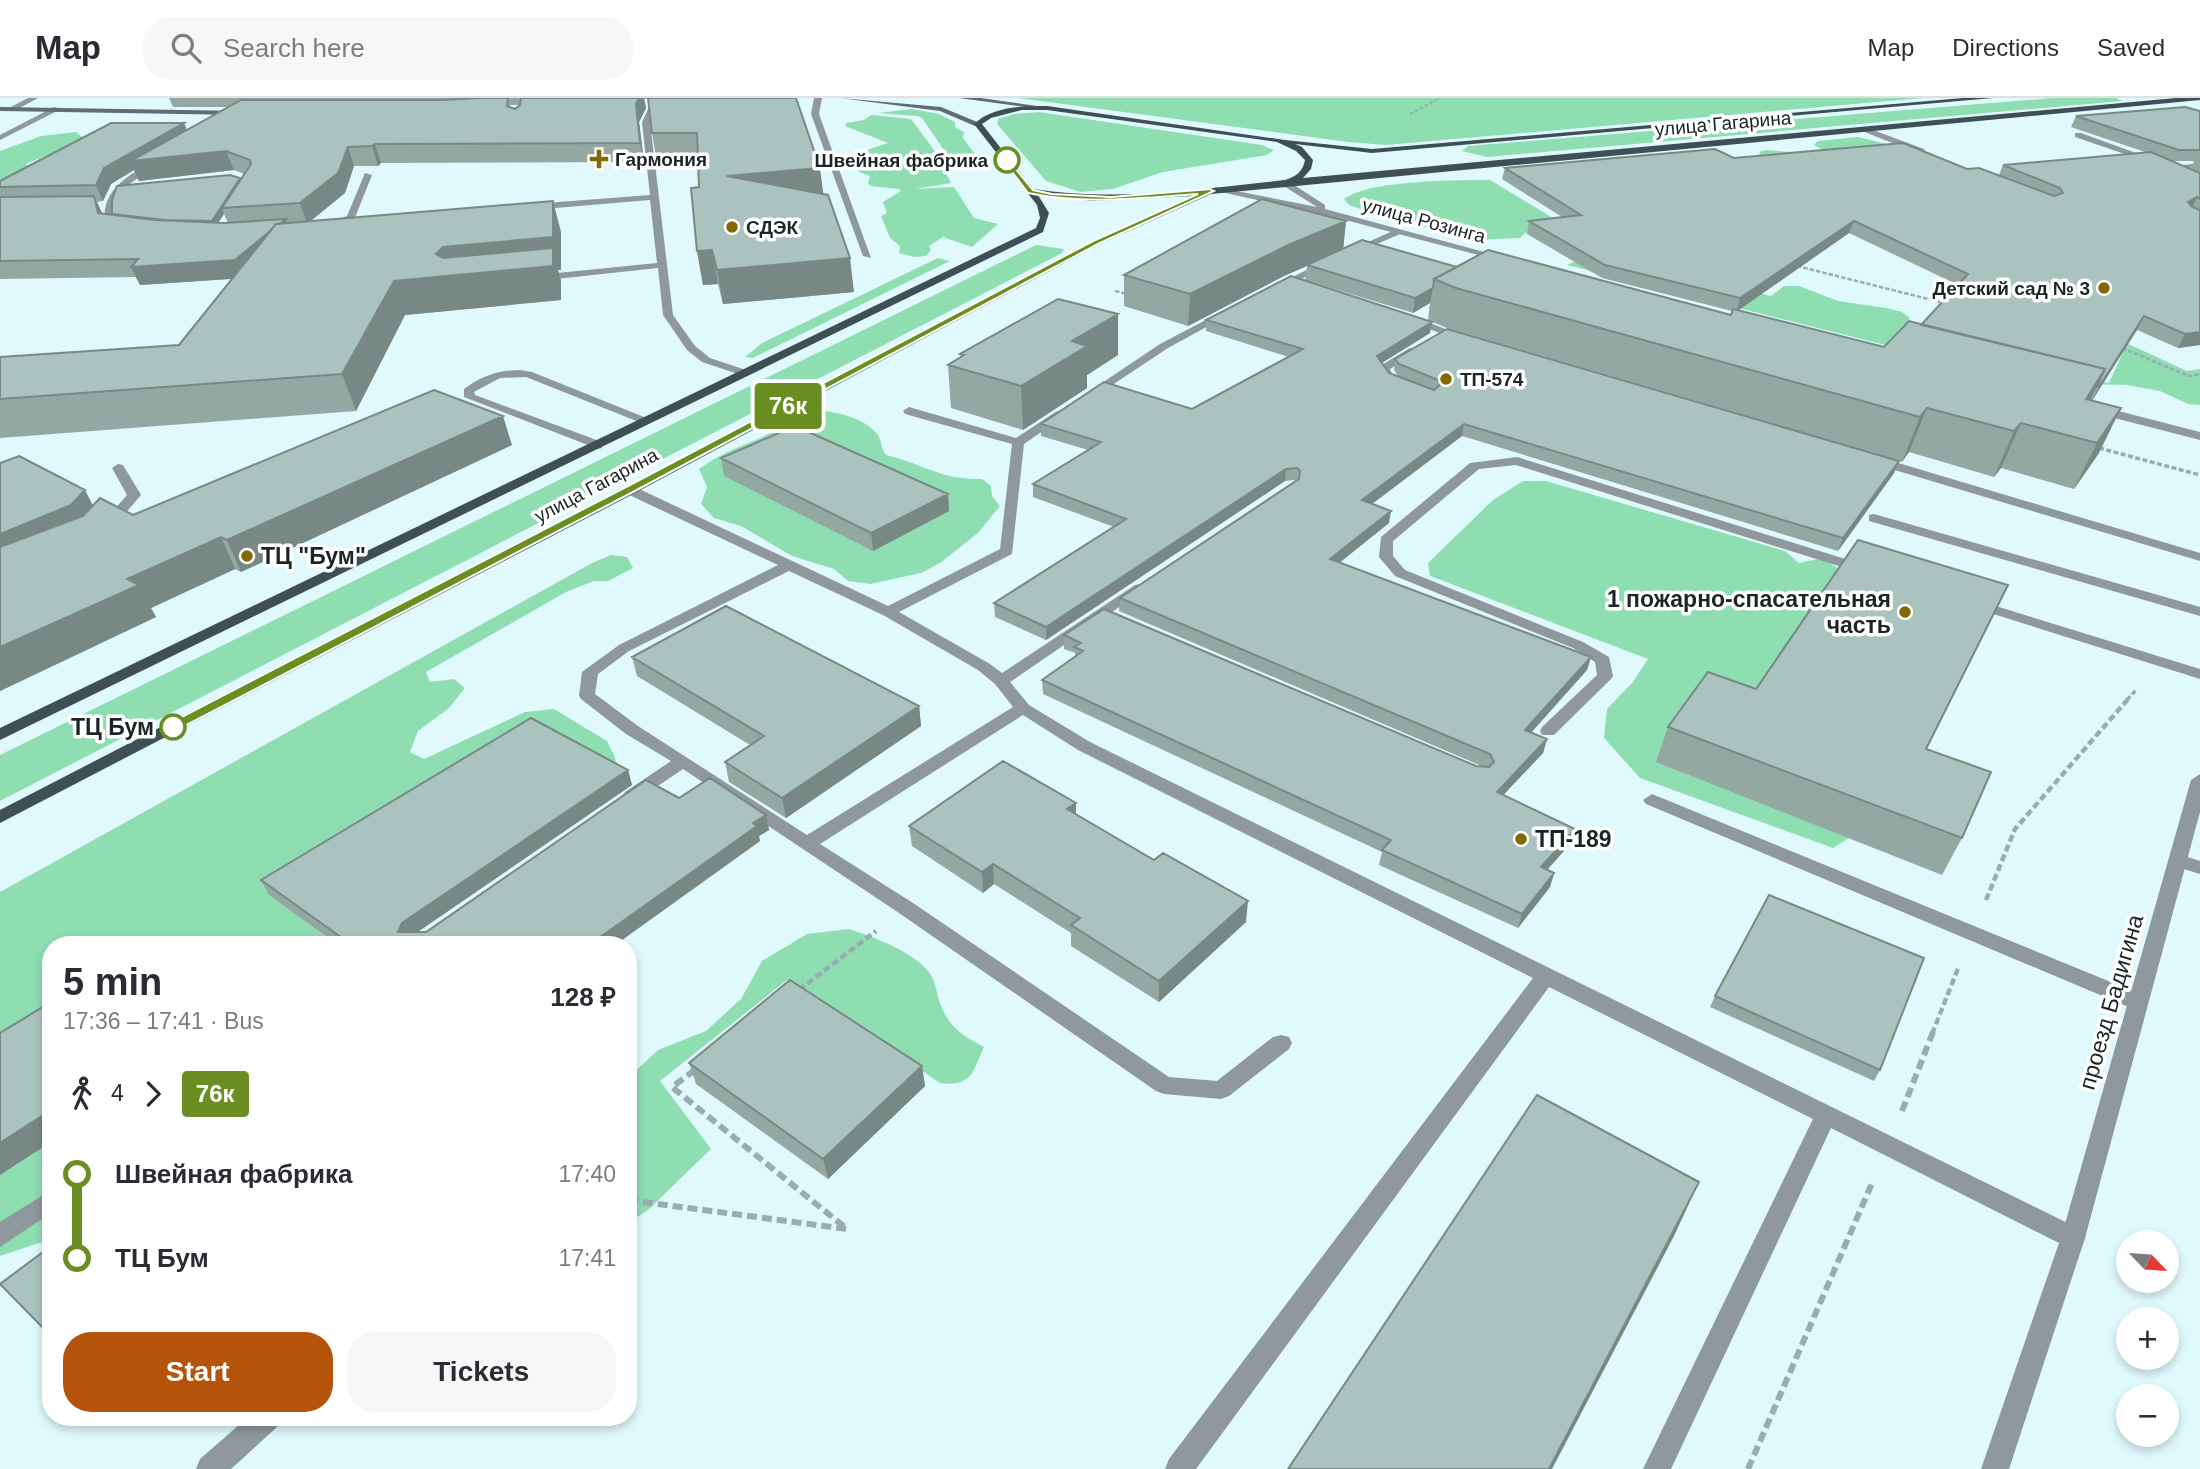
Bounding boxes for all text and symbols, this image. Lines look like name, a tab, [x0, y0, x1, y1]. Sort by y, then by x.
search box	[143, 17, 633, 80]
text: Map	[35, 29, 101, 66]
icon: search	[167, 29, 205, 67]
text: Search here	[223, 33, 365, 63]
text: Map	[1868, 34, 1914, 61]
text: Directions	[1952, 34, 2059, 61]
text: Saved	[2097, 34, 2165, 61]
street label: улица Гагарина	[1654, 107, 1792, 140]
marker: Швейная фабрика	[994, 147, 1020, 173]
marker: Гармония	[589, 149, 609, 169]
place label: Гармония	[615, 149, 707, 170]
place label: Швейная фабрика	[815, 150, 988, 171]
street label: улица Розинга	[1360, 194, 1488, 247]
place label: СДЭК	[746, 217, 799, 238]
marker: СДЭК	[724, 219, 740, 235]
place label: Детский сад № 3	[1932, 278, 2090, 299]
marker: Детский сад № 3	[2096, 280, 2112, 296]
place label: ТП-574	[1460, 369, 1524, 390]
marker: ТП-574	[1438, 371, 1454, 387]
line badge: 76к	[748, 383, 828, 429]
text: 76к	[769, 392, 807, 419]
street label: улица Гагарина	[531, 444, 662, 527]
place label: ТЦ "Бум"	[261, 543, 366, 569]
marker: ТЦ "Бум"	[239, 548, 255, 564]
place label: 1 пожарно-спасательная часть	[1607, 586, 1891, 638]
marker: 1 пожарно-спасательная часть	[1897, 604, 1913, 620]
place label: ТЦ Бум	[71, 714, 154, 740]
marker: ТЦ Бум	[160, 714, 186, 740]
place label: ТП-189	[1535, 826, 1612, 852]
marker: ТП-189	[1513, 831, 1529, 847]
street label: проезд Бадигина	[2074, 911, 2149, 1093]
text: 5 min	[63, 961, 162, 1003]
text: 128 ₽	[550, 982, 616, 1012]
text: 17:36 – 17:41 · Bus	[63, 1008, 264, 1034]
icon: walk	[63, 1075, 101, 1113]
icon: forward	[134, 1075, 172, 1113]
text: 4	[111, 1080, 124, 1106]
text: 76к	[196, 1080, 235, 1107]
text: Швейная фабрика	[115, 1159, 352, 1189]
text: 17:40	[558, 1161, 616, 1187]
north arrow	[2116, 1230, 2179, 1293]
map controls	[2116, 1230, 2179, 1447]
text: ТЦ Бум	[115, 1243, 209, 1273]
text: 17:41	[558, 1245, 616, 1271]
button: +	[2116, 1307, 2179, 1370]
button: Start	[63, 1332, 333, 1412]
button: Tickets	[347, 1332, 616, 1412]
button: −	[2116, 1384, 2179, 1447]

